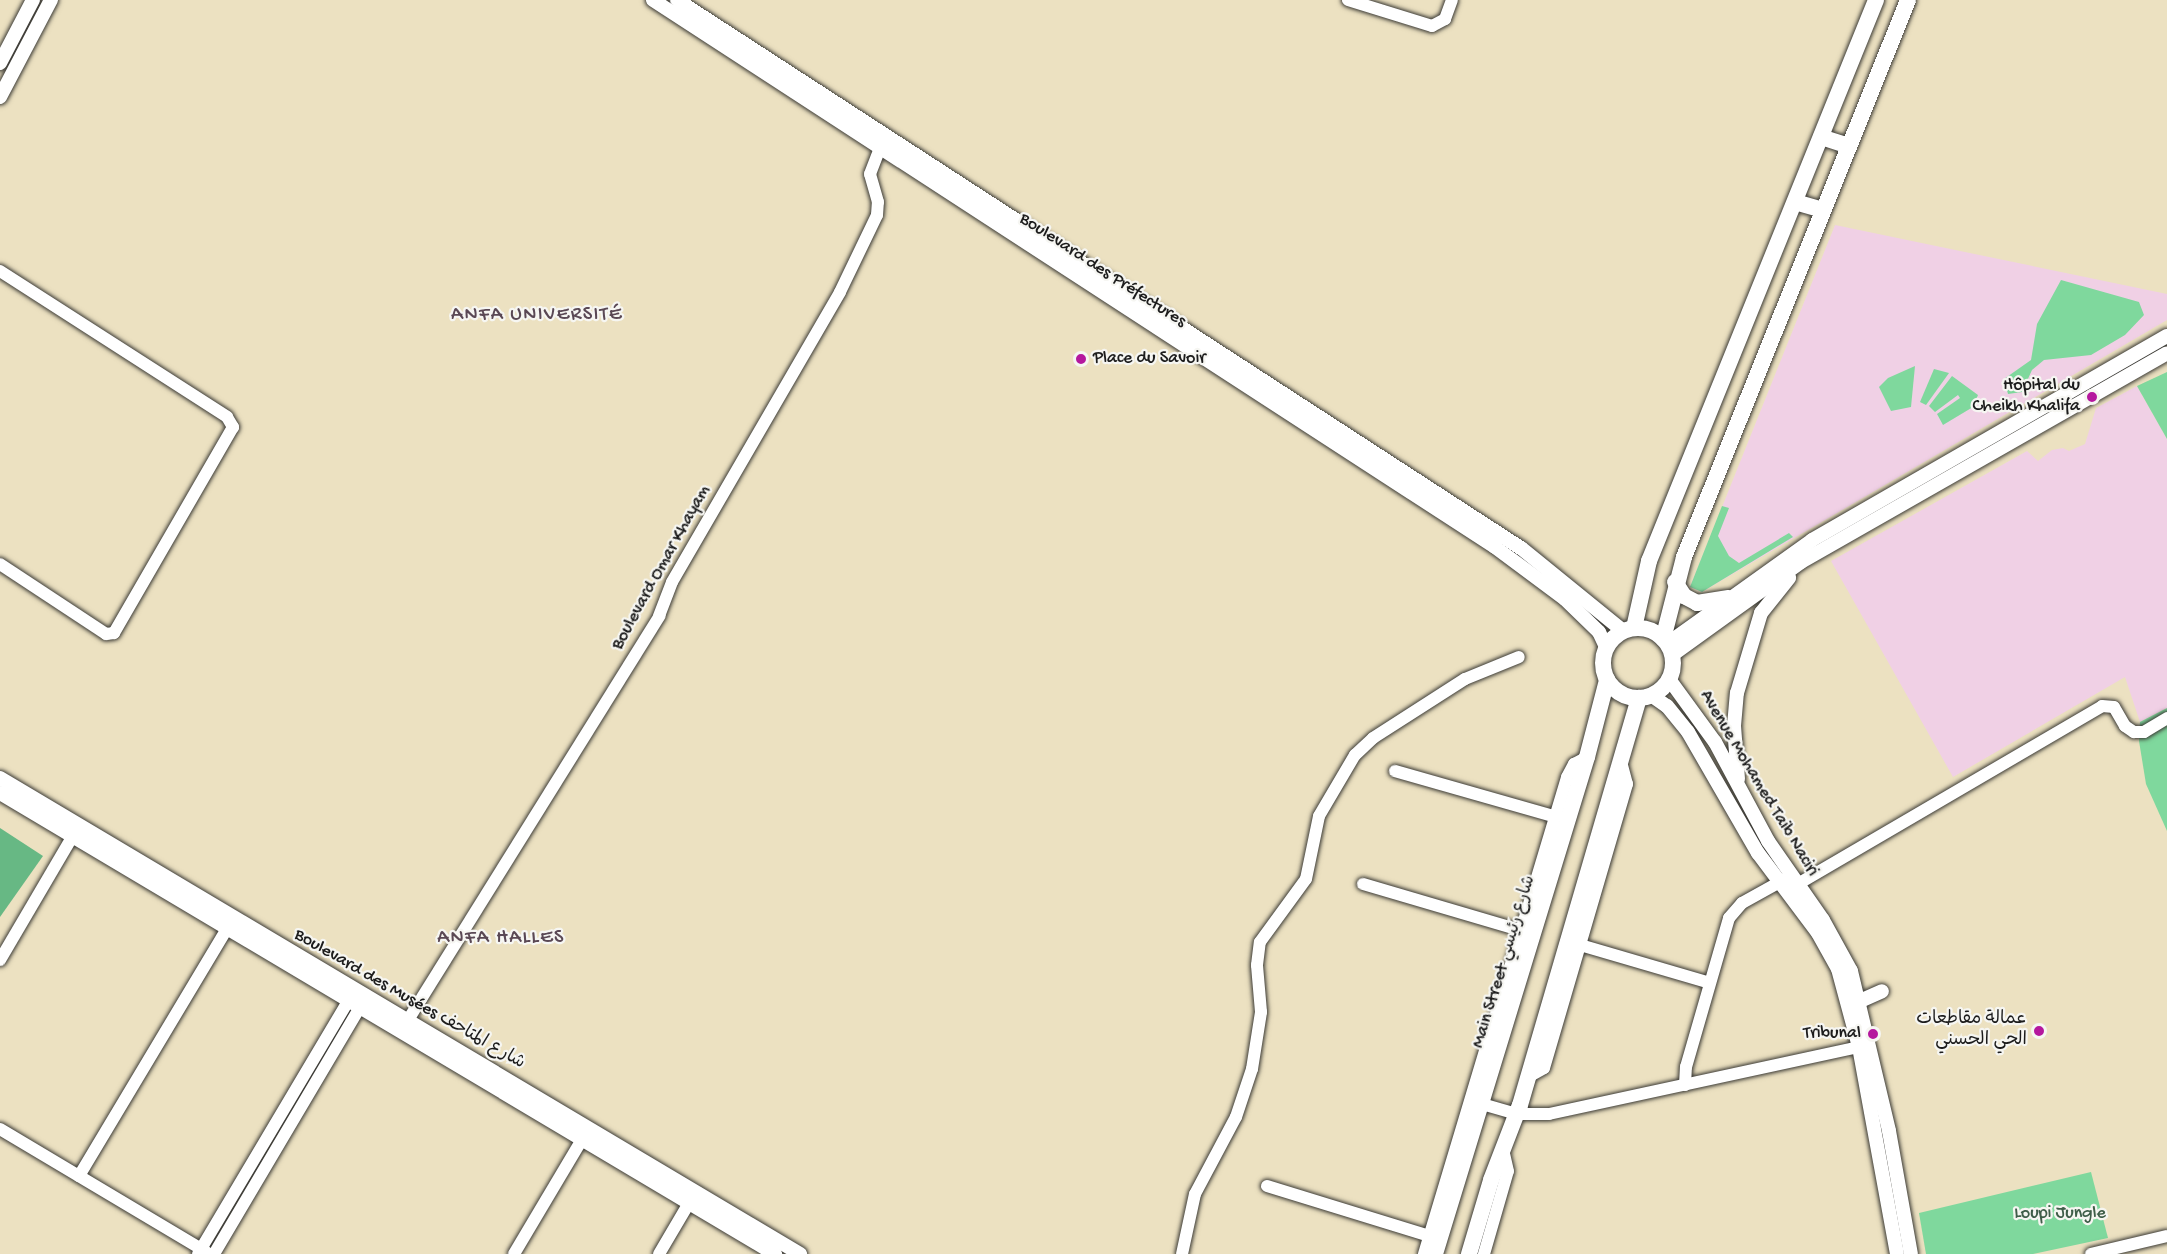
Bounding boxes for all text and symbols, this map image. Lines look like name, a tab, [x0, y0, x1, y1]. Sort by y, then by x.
street label: Boulevard des Préfectures	[1014, 209, 1190, 333]
district label: ANFA UNIVERSITÉ	[451, 303, 623, 327]
place label: Place du Savoir	[1093, 348, 1206, 370]
marker: Place du Savoir	[1074, 352, 1088, 366]
place label: Hôpital du Cheikh Khalifa	[1972, 376, 2080, 418]
marker: Hôpital du Cheikh Khalifa	[2085, 390, 2099, 404]
street label: Boulevard Omar Khayam	[608, 482, 716, 654]
street label: Avenue Mohamed Taib Naciri	[1694, 687, 1822, 881]
street label: Main Street شارع رئيسي	[1468, 873, 1542, 1051]
street label: Boulevard des Musées شارع المتاحف	[290, 925, 528, 1075]
district label: ANFA HALLES	[437, 926, 565, 950]
place label: عمالة مقاطعات الحي الحسني	[1916, 1010, 2027, 1052]
place label: Tribunal	[1803, 1023, 1861, 1045]
marker: عمالة مقاطعات الحي الحسني	[2032, 1024, 2046, 1038]
marker: Tribunal	[1866, 1027, 1880, 1041]
park label: Loupi Jungle	[2014, 1203, 2106, 1225]

